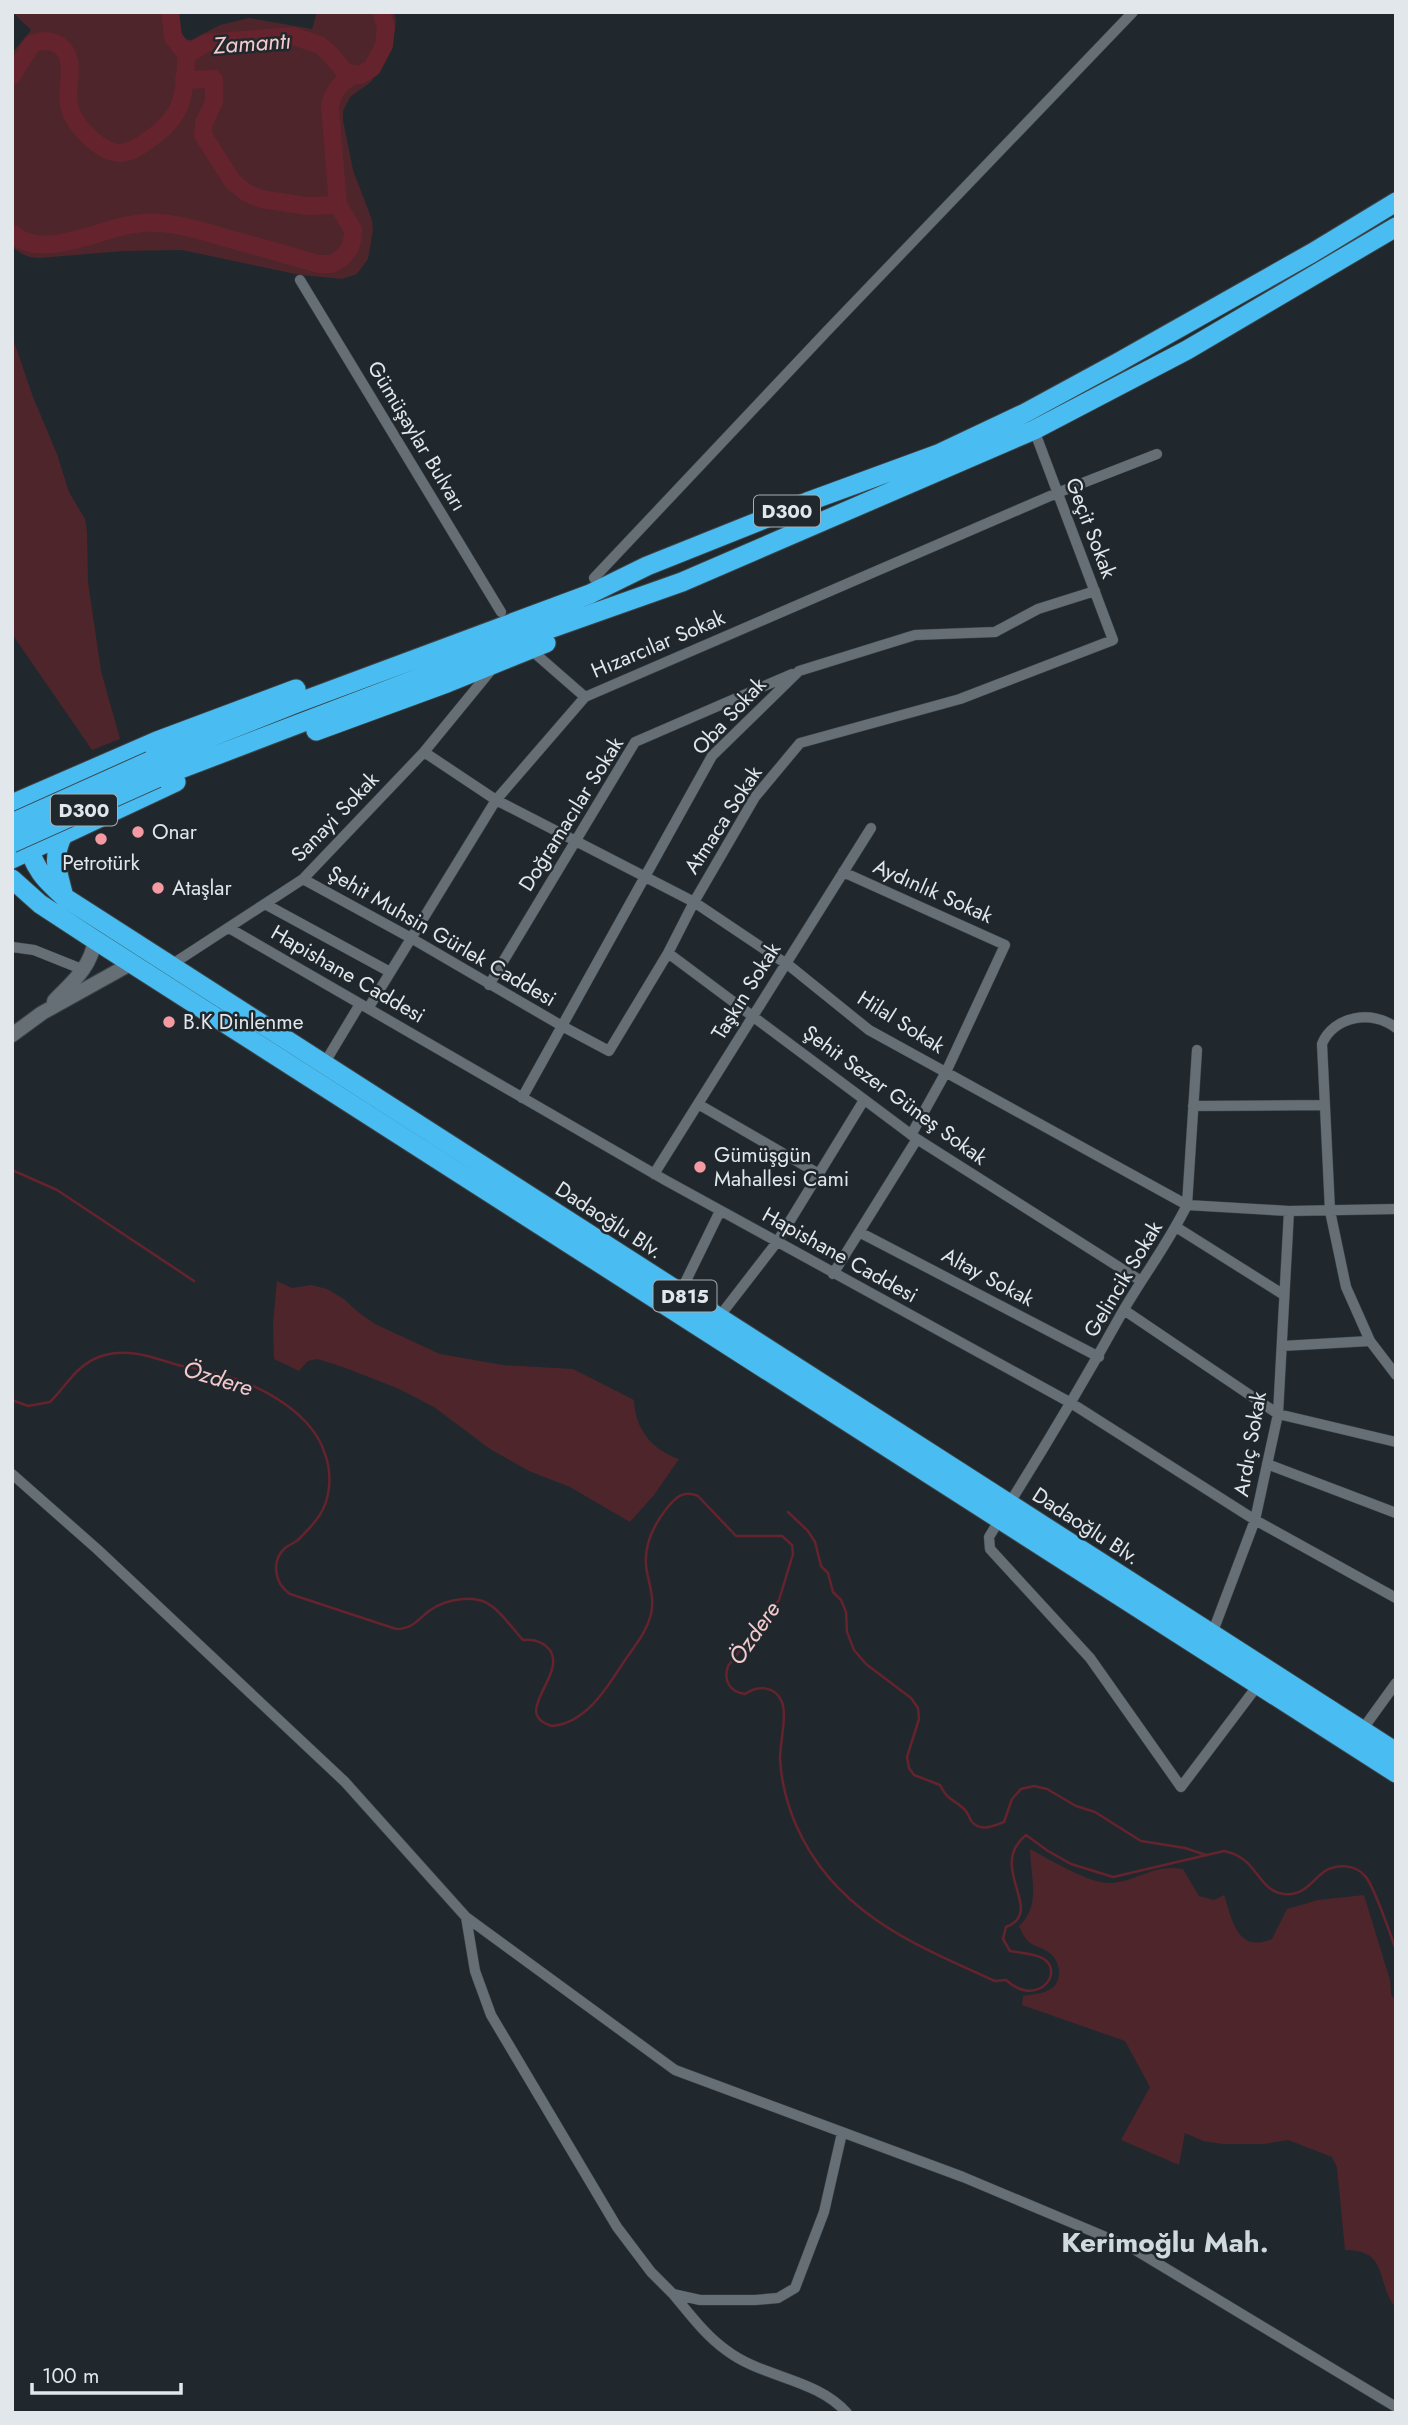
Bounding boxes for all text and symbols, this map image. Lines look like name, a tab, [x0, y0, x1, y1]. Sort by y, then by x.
water label: Zamantı	[211, 23, 292, 63]
street label: Gümüşaylar Bulvarı	[360, 355, 474, 517]
street label: Geçit Sokak	[1058, 473, 1124, 583]
road number: D300	[754, 496, 820, 526]
street label: Hızarcılar Sokak	[586, 602, 730, 686]
street label: Oba Sokak	[685, 670, 773, 762]
street label: Doğramacılar Sokak	[511, 730, 631, 897]
street label: Atmaca Sokak	[677, 759, 770, 880]
street label: Sanayi Sokak	[284, 765, 386, 869]
road number: D300	[51, 794, 117, 825]
place label: Onar	[152, 817, 198, 847]
marker: Onar	[130, 824, 146, 840]
marker: Petrotürk	[93, 831, 109, 847]
place label: Petrotürk	[62, 848, 141, 878]
street label: Aydınlık Sokak	[868, 851, 998, 931]
street label: Şehit Muhsin Gürlek Caddesi	[322, 858, 562, 1014]
place label: Ataşlar	[172, 873, 232, 903]
marker: Ataşlar	[150, 880, 166, 896]
street label: Hapishane Caddesi	[265, 918, 431, 1030]
street label: Taşkın Sokak	[704, 936, 788, 1046]
street label: Hilal Sokak	[851, 983, 951, 1061]
place label: B.K Dinlenme	[183, 1007, 304, 1037]
marker: B.K Dinlenme	[161, 1014, 177, 1030]
street label: Şehit Sezer Güneş Sokak	[797, 1018, 994, 1173]
place label: Gümüşgün Mahallesi Cami	[714, 1140, 849, 1194]
marker: Gümüşgün Mahallesi Cami	[692, 1159, 708, 1175]
street label: Dadaoğlu Blv.	[549, 1174, 669, 1266]
street label: Hapishane Caddesi	[757, 1200, 923, 1310]
street label: Gelincik Sokak	[1076, 1214, 1170, 1343]
street label: Altay Sokak	[936, 1240, 1040, 1314]
road number: D815	[654, 1280, 716, 1312]
water label: Özdere	[179, 1351, 257, 1405]
street label: Ardıç Sokak	[1226, 1388, 1274, 1499]
street label: Dadaoğlu Blv.	[1026, 1480, 1146, 1572]
water label: Özdere	[720, 1594, 789, 1672]
district label: Kerimoğlu Mah.	[1061, 2222, 1269, 2263]
scale bar	[32, 2352, 180, 2396]
text: 100 m	[42, 2361, 99, 2391]

